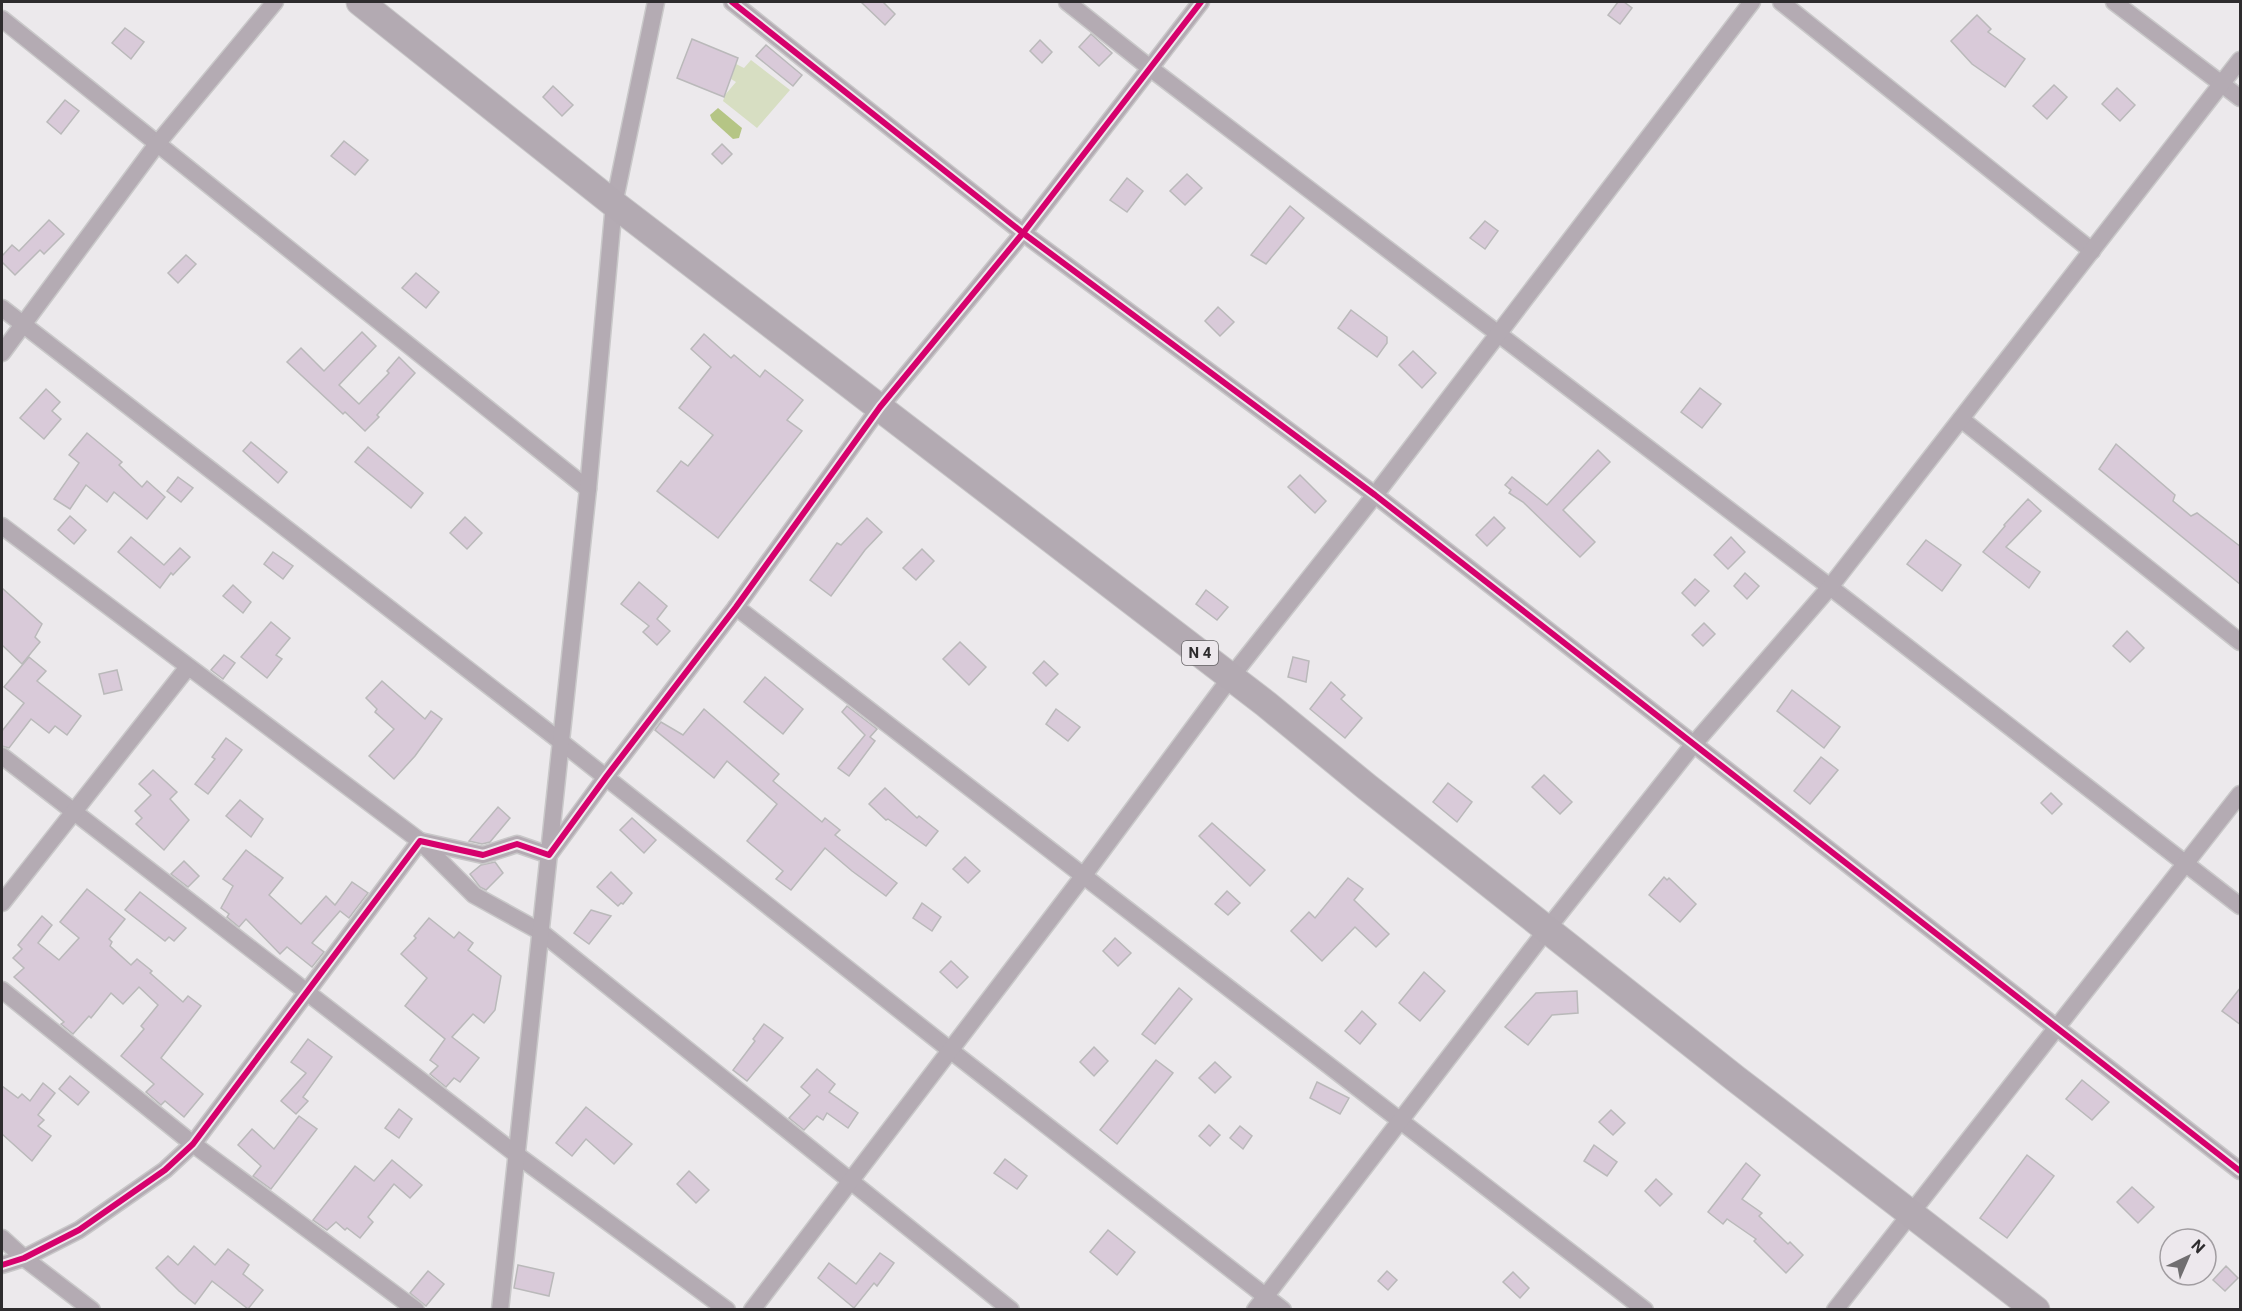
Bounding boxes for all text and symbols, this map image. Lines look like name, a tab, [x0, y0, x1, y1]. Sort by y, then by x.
road number: N 4	[1182, 641, 1218, 665]
north arrow	[2158, 1227, 2218, 1287]
text: N	[2187, 1236, 2209, 1257]

